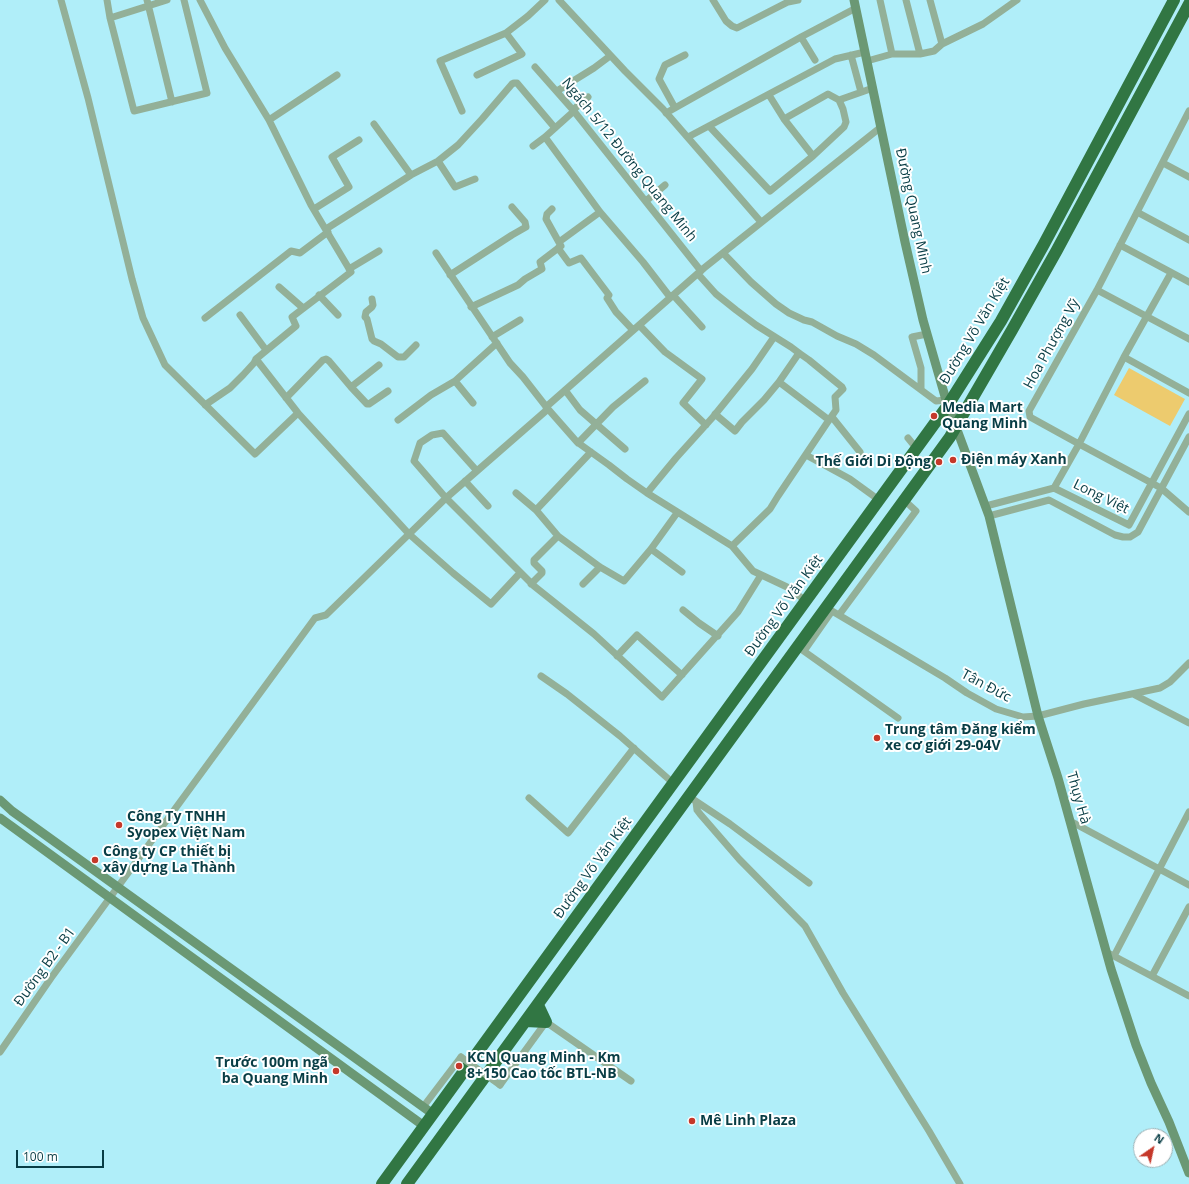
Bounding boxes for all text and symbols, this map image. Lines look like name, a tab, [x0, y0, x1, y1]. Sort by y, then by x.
street label: Ngách 5/12 Đường Quang Minh	[558, 75, 700, 245]
street label: Đường Quang Minh	[891, 147, 935, 275]
street label: Đường Võ Văn Kiệt	[937, 275, 1013, 387]
street label: Hoa Phượng Vỹ	[1020, 296, 1084, 392]
place label: Media Mart Quang Minh	[942, 400, 1027, 432]
marker: Media Mart Quang Minh	[929, 411, 939, 421]
place label: Điện máy Xanh	[961, 452, 1067, 468]
place label: Thế Giới Di Động	[816, 454, 931, 470]
marker: Điện máy Xanh	[948, 455, 958, 465]
marker: Thế Giới Di Động	[934, 457, 944, 467]
street label: Long Việt	[1070, 476, 1132, 518]
street label: Đường Võ Văn Kiệt	[741, 552, 827, 660]
street label: Tân Đức	[958, 666, 1014, 706]
place label: Trung tâm Đăng kiểm xe cơ giới 29-04V	[885, 722, 1036, 754]
marker: Trung tâm Đăng kiểm xe cơ giới 29-04V	[872, 733, 882, 743]
street label: Thụy Hà	[1063, 770, 1093, 826]
place label: Công Ty TNHH Syopex Việt Nam	[127, 809, 245, 842]
street label: Đường Võ Văn Kiệt	[550, 814, 636, 922]
marker: Công Ty TNHH Syopex Việt Nam	[114, 820, 124, 830]
place label: Công ty CP thiết bị xây dựng La Thành	[103, 844, 236, 876]
marker: Công ty CP thiết bị xây dựng La Thành	[90, 855, 100, 865]
street label: Đường B2 - B1	[11, 924, 79, 1010]
place label: KCN Quang Minh - Km 8+150 Cao tốc BTL-NB	[467, 1050, 620, 1082]
place label: Trước 100m ngã ba Quang Minh	[216, 1055, 328, 1088]
marker: KCN Quang Minh - Km 8+150 Cao tốc BTL-NB	[454, 1061, 464, 1071]
marker: Trước 100m ngã ba Quang Minh	[331, 1066, 341, 1076]
place label: Mê Linh Plaza	[700, 1113, 796, 1129]
marker: Mê Linh Plaza	[687, 1116, 697, 1126]
north arrow	[1133, 1128, 1173, 1168]
text: N	[1152, 1130, 1167, 1147]
scale bar	[18, 1142, 106, 1168]
text: 100 m	[23, 1148, 58, 1165]

